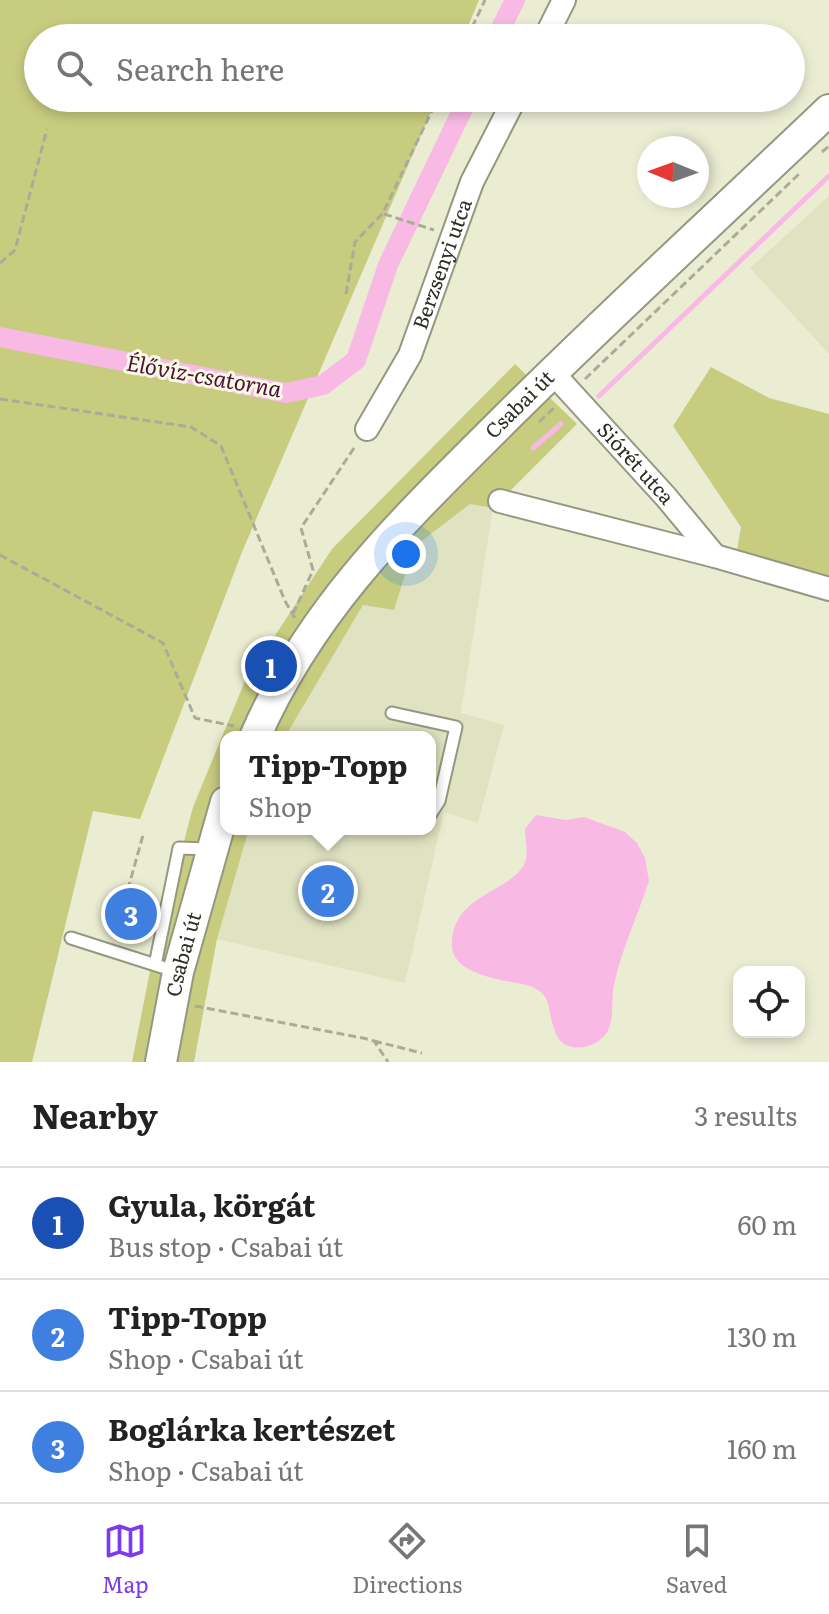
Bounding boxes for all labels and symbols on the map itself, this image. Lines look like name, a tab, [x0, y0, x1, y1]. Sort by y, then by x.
north arrow	[637, 136, 709, 208]
street label: Berzsenyi utca	[403, 194, 478, 333]
water label: Élővíz-csatorna	[124, 345, 285, 404]
street label: Csabai út	[477, 362, 560, 444]
street label: Siórét utca	[591, 414, 683, 510]
your location	[386, 534, 426, 574]
pin: 1	[245, 636, 297, 696]
pin: 2	[302, 861, 354, 921]
pin: 3	[105, 884, 157, 944]
street label: Csabai út	[157, 908, 207, 999]

